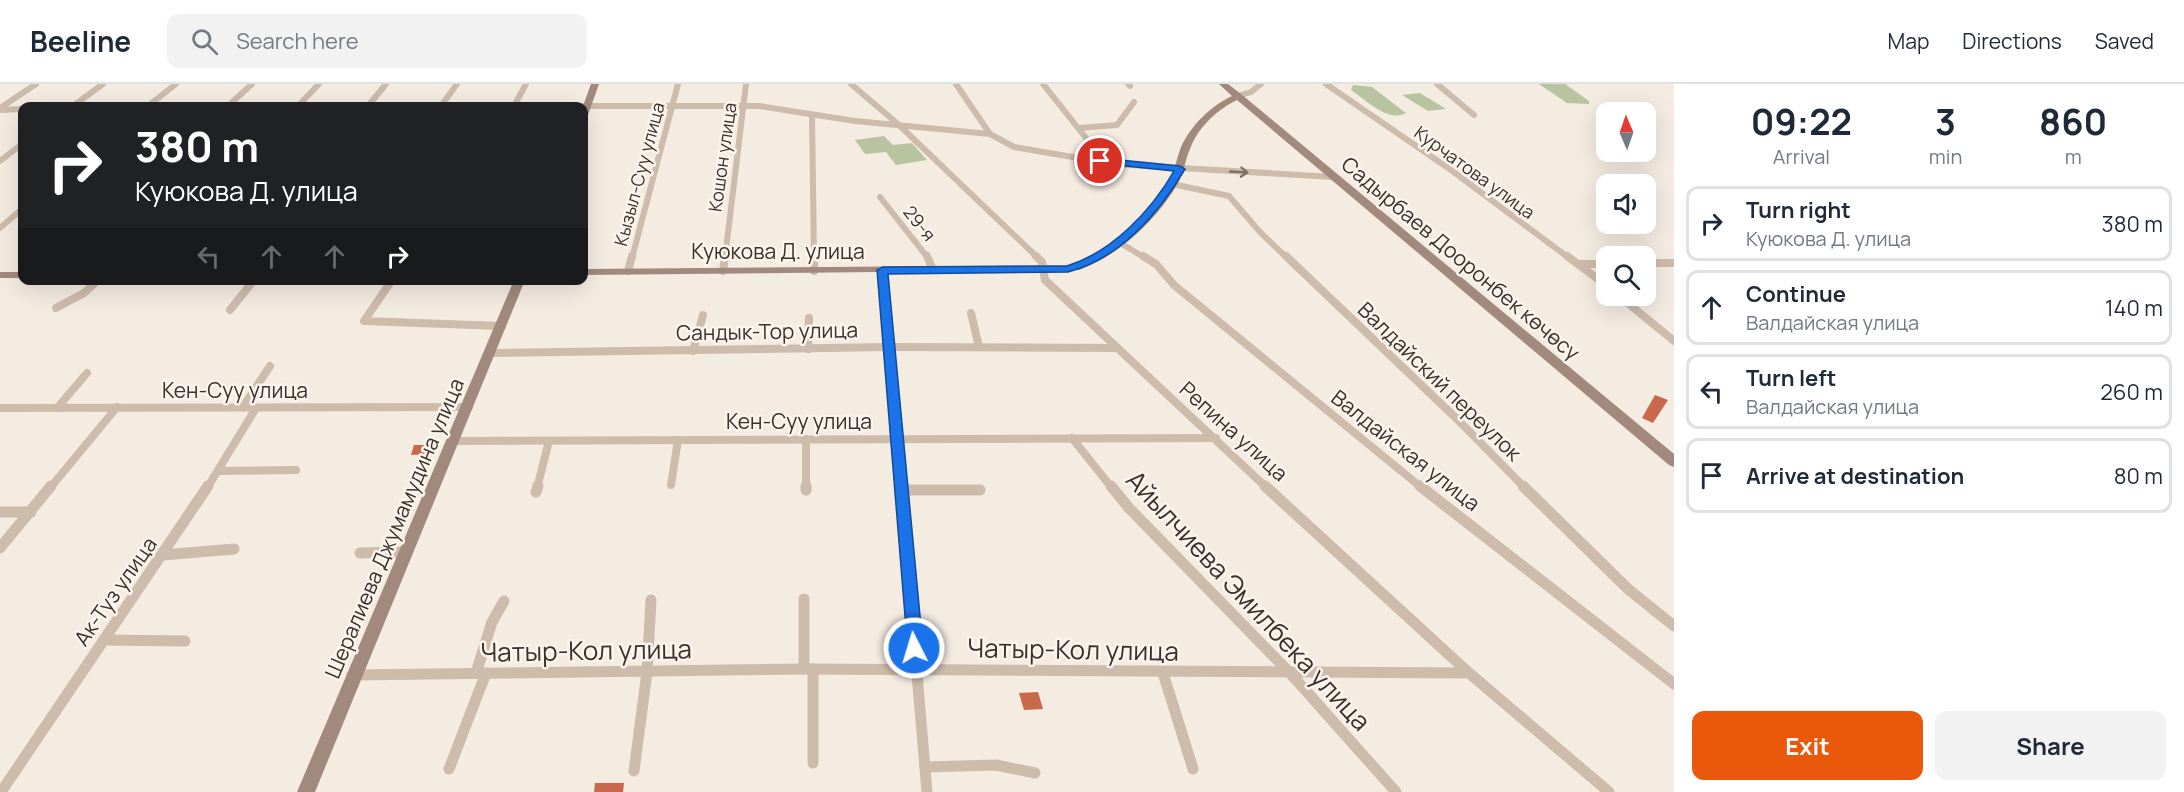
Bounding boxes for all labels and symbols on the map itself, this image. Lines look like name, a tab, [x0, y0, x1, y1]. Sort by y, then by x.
street label: Кызыл-Суу улица	[608, 99, 670, 249]
street label: Кошон улица	[702, 101, 742, 213]
north arrow	[1596, 102, 1656, 162]
street label: Курчатова улица	[1410, 120, 1540, 224]
pin	[1074, 135, 1125, 186]
street label: Садырбаев Дооронбек көчөсү	[1336, 150, 1586, 366]
one-way arrow	[1228, 167, 1248, 178]
street label: 29-я	[898, 200, 942, 246]
street label: Куюкова Д. улица	[691, 237, 865, 265]
street label: Валдайский переулок	[1352, 295, 1528, 467]
street label: Сандык-Тор улица	[676, 315, 858, 347]
street label: Шералиева Джумамудина улица	[318, 374, 470, 682]
street label: Репина улица	[1174, 375, 1294, 487]
street label: Кен-Суу улица	[162, 376, 308, 404]
street label: Валдайская улица	[1326, 383, 1486, 517]
street label: Кен-Суу улица	[726, 407, 872, 435]
street label: Айылчиева Эмилбека улица	[1119, 462, 1379, 738]
street label: Ак-Туз улица	[67, 531, 163, 651]
position arrow	[882, 616, 946, 680]
street label: Чатыр-Кол улица	[967, 629, 1179, 669]
street label: Чатыр-Кол улица	[480, 630, 692, 670]

